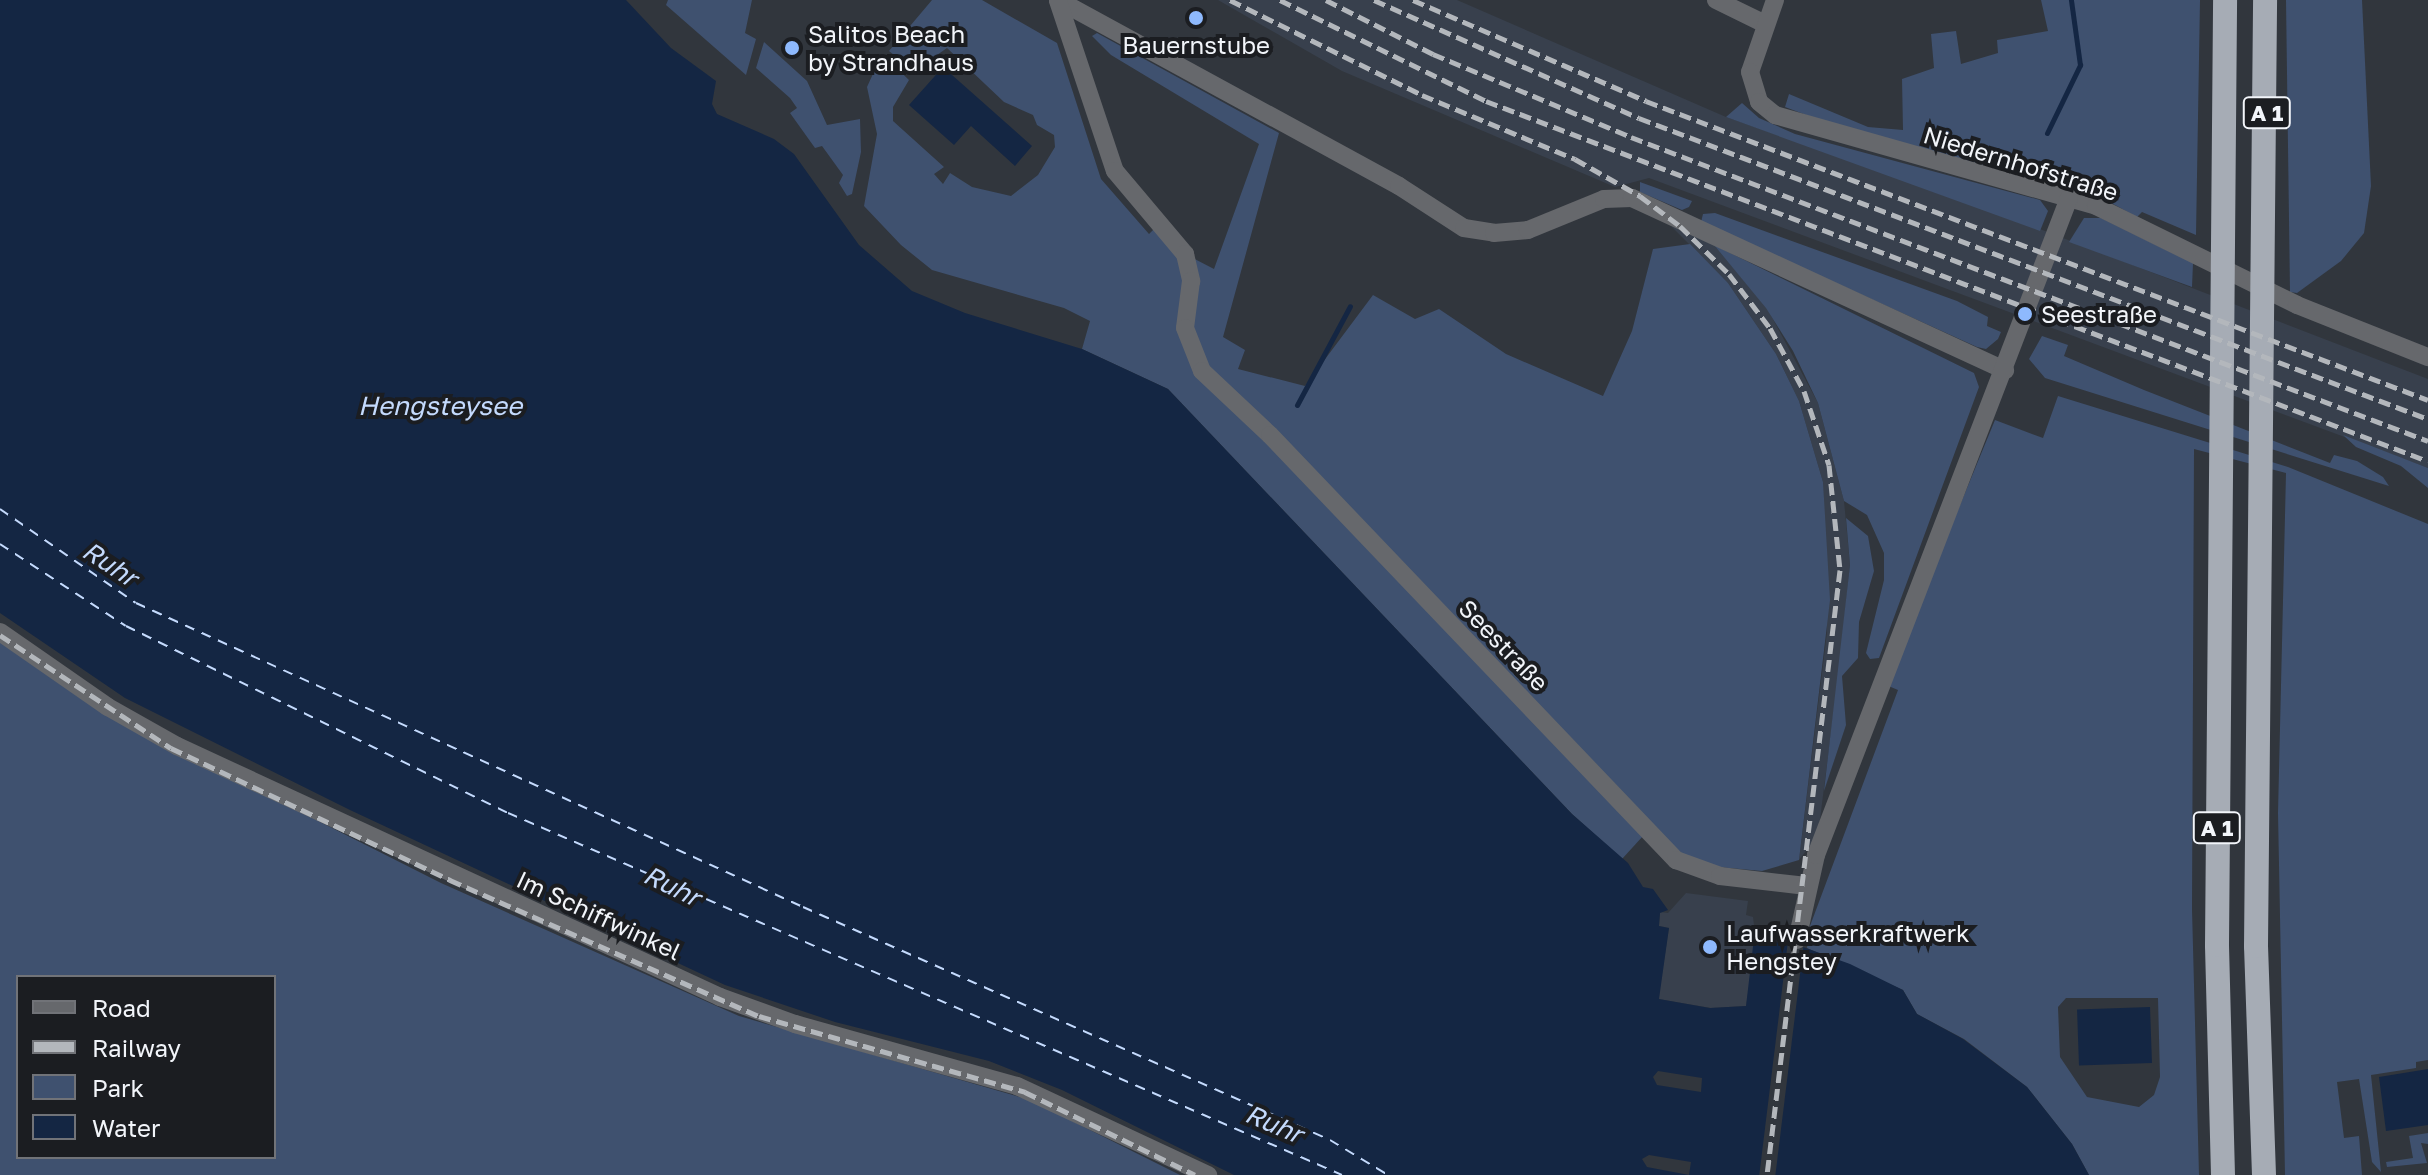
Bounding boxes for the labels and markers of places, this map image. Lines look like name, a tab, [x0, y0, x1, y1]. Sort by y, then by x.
marker: Bauernstube	[1187, 9, 1205, 27]
place label: Salitos Beach by Strandhaus	[808, 20, 974, 76]
place label: Bauernstube	[1122, 31, 1270, 59]
marker: Salitos Beach by Strandhaus	[783, 39, 801, 57]
place label: Seestraße	[2041, 300, 2157, 328]
marker: Seestraße	[2016, 305, 2034, 323]
place label: Laufwasserkraftwerk Hengstey	[1726, 919, 1970, 975]
marker: Laufwasserkraftwerk Hengstey	[1701, 938, 1719, 956]

